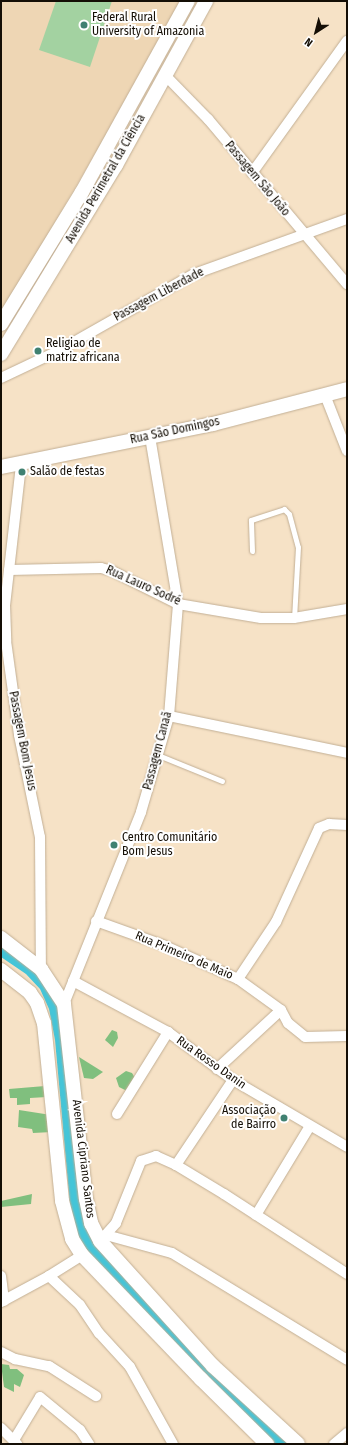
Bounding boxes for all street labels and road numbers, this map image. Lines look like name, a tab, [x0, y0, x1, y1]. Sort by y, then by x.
street label: Avenida Perimetral da Ciência	[63, 112, 149, 246]
street label: Passagem São João	[221, 139, 293, 219]
street label: Passagem Liberdade	[112, 265, 206, 325]
street label: Rua São Domingos	[129, 414, 221, 448]
street label: Rua Lauro Sodré	[103, 563, 183, 609]
street label: Passagem Bom Jesus	[5, 690, 39, 792]
street label: Passagem Canaã	[141, 710, 175, 792]
street label: Rua Primeiro de Maio	[133, 929, 235, 983]
street label: Rua Rosso Danin	[173, 1034, 249, 1092]
street label: Avenida Cipriano Santos	[69, 1099, 97, 1219]

